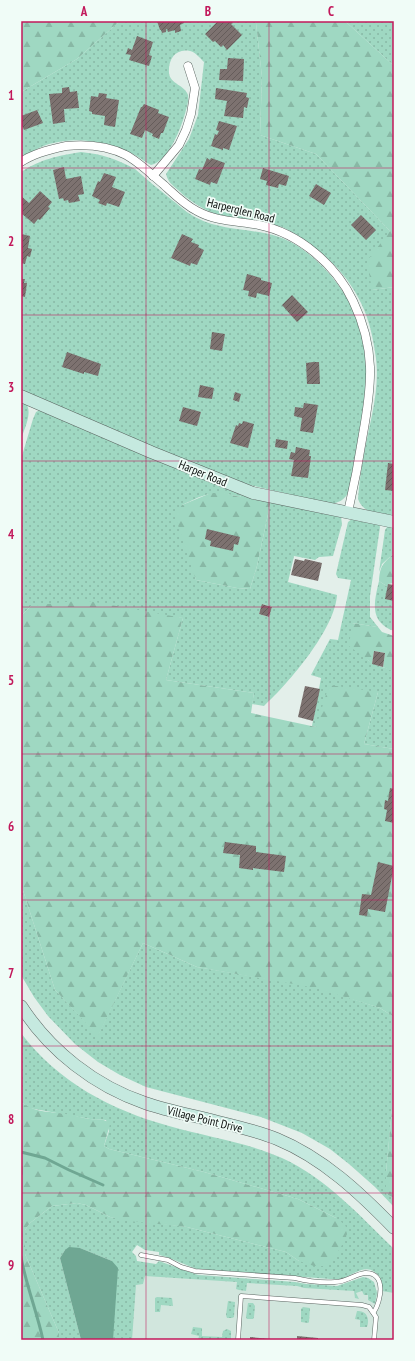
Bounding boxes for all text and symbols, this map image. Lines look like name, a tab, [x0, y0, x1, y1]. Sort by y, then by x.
text: A	[80, 3, 88, 20]
text: B	[205, 3, 211, 20]
text: C	[328, 3, 334, 20]
text: 1	[8, 87, 14, 104]
street label: Harperglen Road	[206, 194, 276, 226]
text: 2	[8, 233, 14, 250]
text: 3	[8, 379, 14, 396]
street label: Harper Road	[177, 456, 229, 490]
text: 4	[8, 526, 15, 543]
text: 5	[8, 672, 14, 689]
text: 6	[8, 818, 14, 835]
text: 7	[8, 965, 14, 982]
street label: Village Point Drive	[165, 1102, 244, 1136]
text: 8	[8, 1111, 14, 1128]
text: 9	[8, 1257, 14, 1274]

